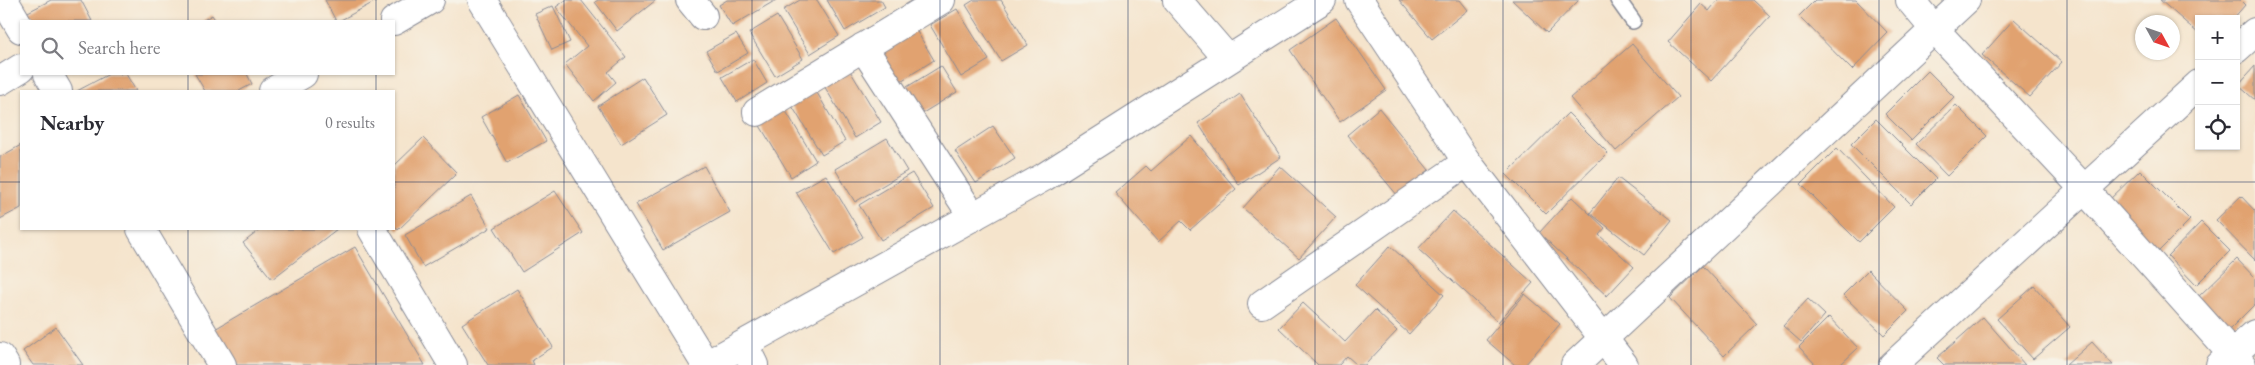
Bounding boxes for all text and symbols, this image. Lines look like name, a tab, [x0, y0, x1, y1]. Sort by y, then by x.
north arrow	[2135, 15, 2180, 60]
map controls	[2195, 15, 2240, 150]
button: +	[2195, 15, 2240, 60]
search box	[20, 20, 395, 75]
icon: search	[38, 34, 66, 62]
text: Search here	[78, 35, 160, 60]
button: −	[2195, 60, 2240, 105]
button: locate	[2195, 105, 2240, 150]
text: Nearby	[40, 109, 104, 136]
text: 0 results	[325, 112, 375, 133]

